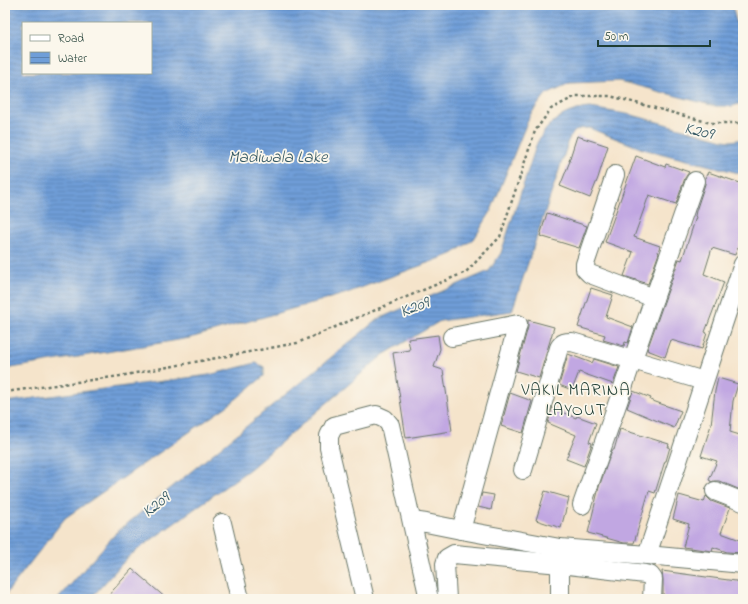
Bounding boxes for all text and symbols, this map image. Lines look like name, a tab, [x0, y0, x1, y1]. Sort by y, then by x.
legend	[22, 22, 152, 74]
scale bar	[598, 22, 710, 48]
text: 50 m	[604, 28, 628, 46]
text: Road	[58, 30, 84, 48]
text: Water	[58, 50, 87, 68]
water label: K209	[682, 116, 718, 148]
water label: Madiwala Lake	[228, 145, 329, 170]
water label: K209	[396, 289, 435, 324]
district label: VAKIL MARINA LAYOUT	[520, 378, 631, 423]
water label: K209	[137, 484, 177, 524]

